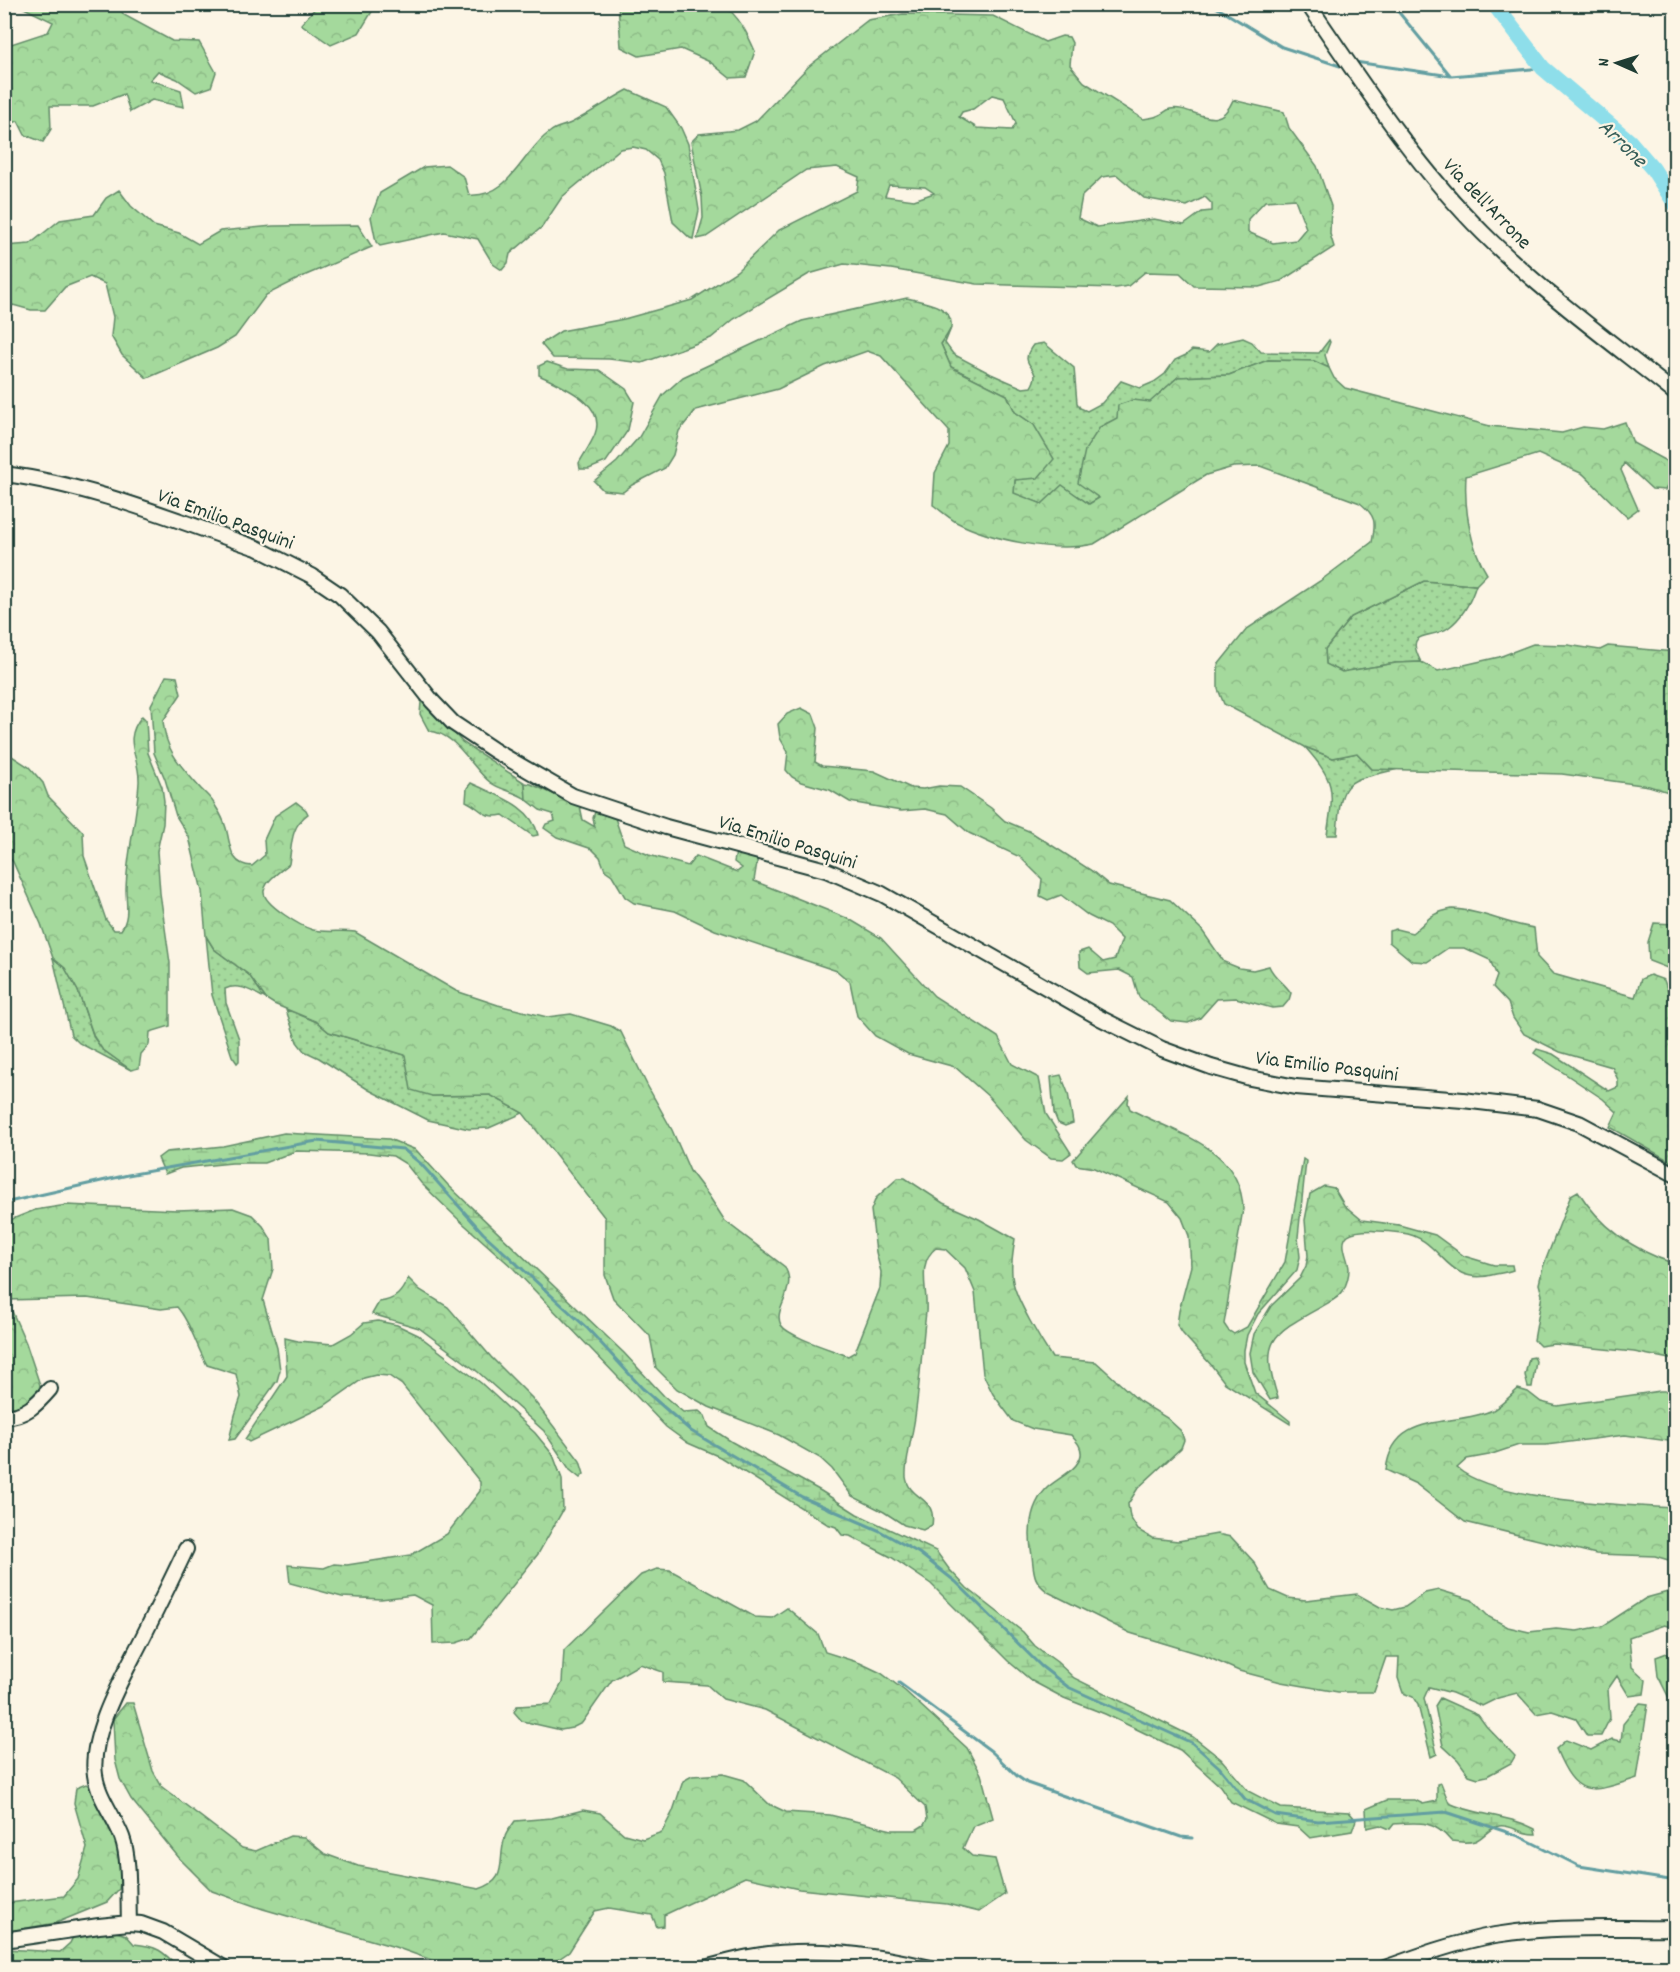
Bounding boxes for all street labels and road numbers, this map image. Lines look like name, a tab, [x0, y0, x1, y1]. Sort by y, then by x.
street label: Via dell'Arrone	[1434, 153, 1537, 258]
street label: Via Emilio Pasquini	[152, 482, 298, 559]
street label: Via Emilio Pasquini	[714, 809, 860, 879]
street label: Via Emilio Pasquini	[1254, 1044, 1400, 1092]

